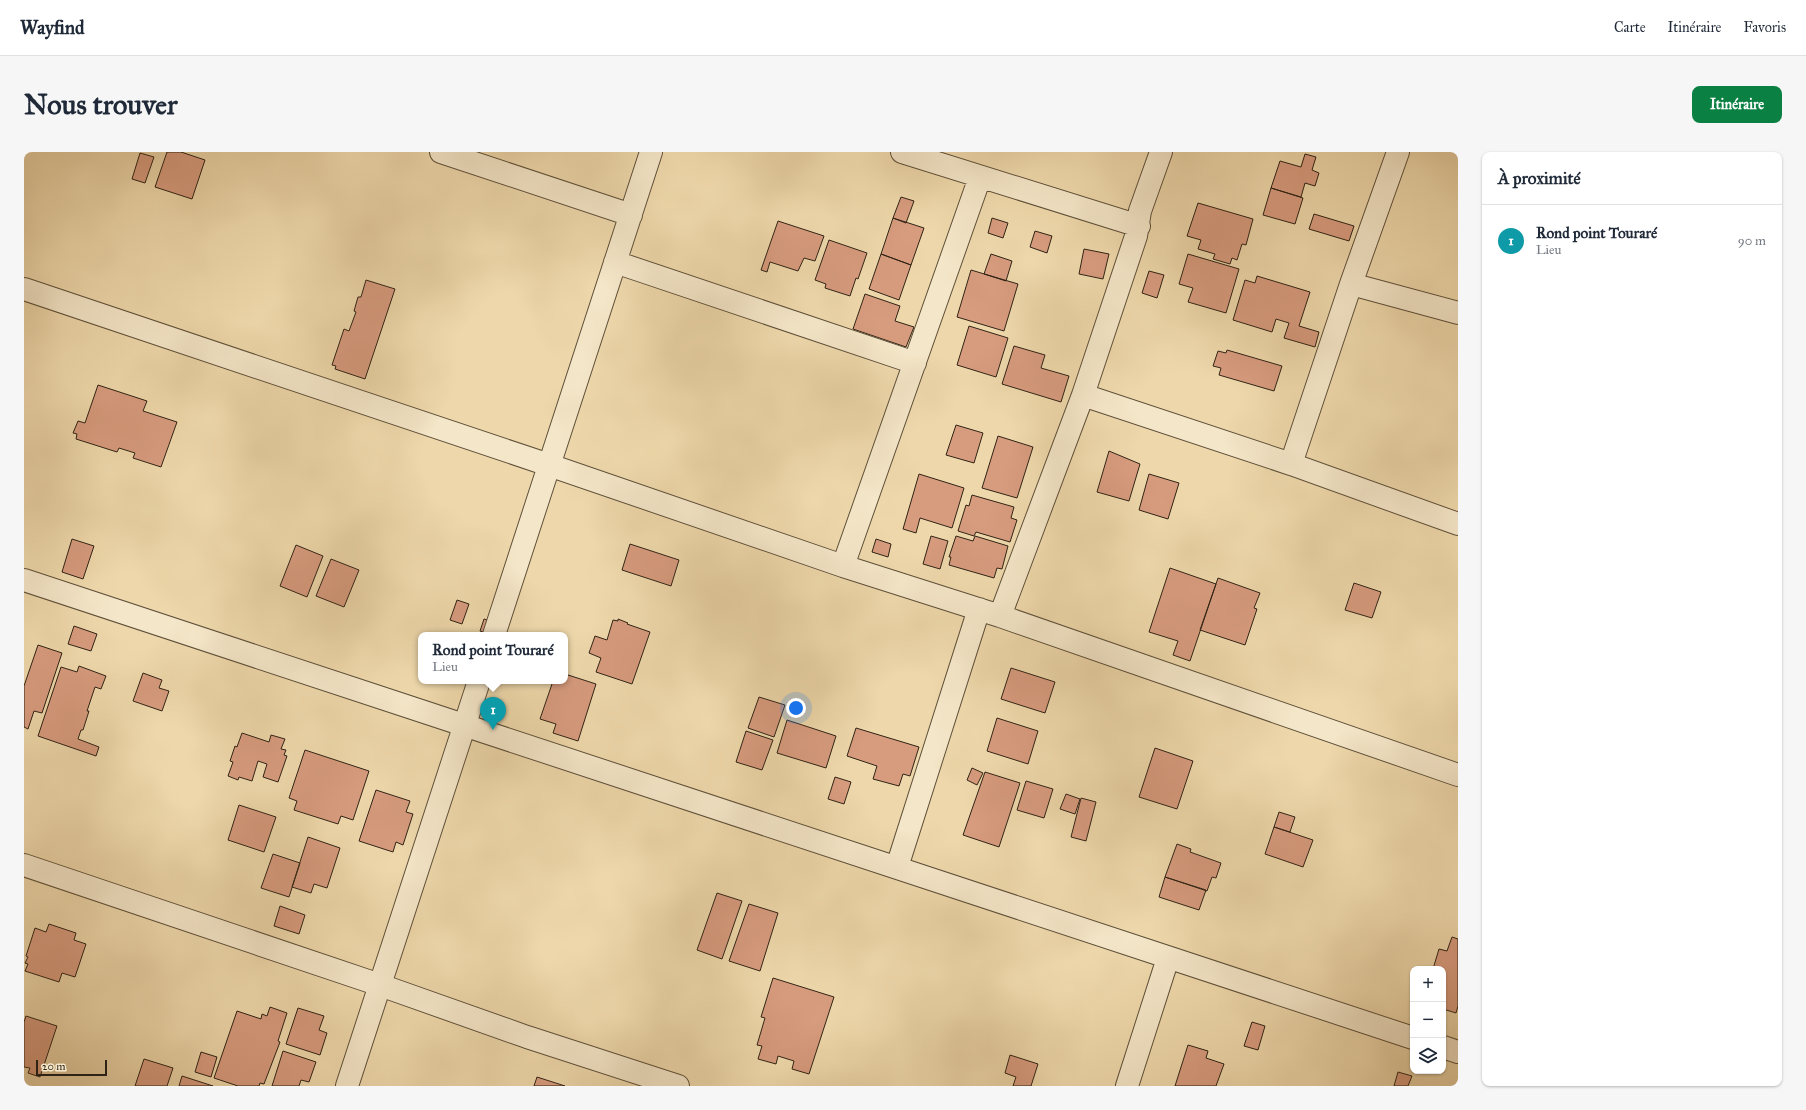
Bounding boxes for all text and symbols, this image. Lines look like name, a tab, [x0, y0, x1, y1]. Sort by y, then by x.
text: Wayfind	[20, 16, 85, 39]
text: Carte	[1614, 19, 1646, 36]
text: Itinéraire	[1668, 19, 1721, 36]
text: Favoris	[1743, 19, 1786, 36]
button: Itinéraire	[1692, 86, 1782, 123]
text: Nous trouver	[24, 87, 177, 122]
text: À proximité	[1498, 168, 1581, 189]
text: Rond point Touraré	[1536, 224, 1657, 242]
text: 1	[1508, 233, 1514, 249]
text: 90 m	[1738, 233, 1766, 249]
text: Lieu	[1536, 242, 1561, 258]
popup	[418, 632, 568, 684]
text: Rond point Touraré	[432, 641, 554, 659]
text: Lieu	[432, 659, 458, 675]
pin: 1	[480, 697, 506, 730]
your location	[786, 698, 806, 718]
map controls	[1410, 966, 1446, 1074]
button: +	[1410, 966, 1446, 1002]
button: −	[1410, 1002, 1446, 1038]
button: layers	[1410, 1038, 1446, 1074]
scale bar	[36, 1058, 107, 1077]
text: 20 m	[42, 1060, 65, 1073]

